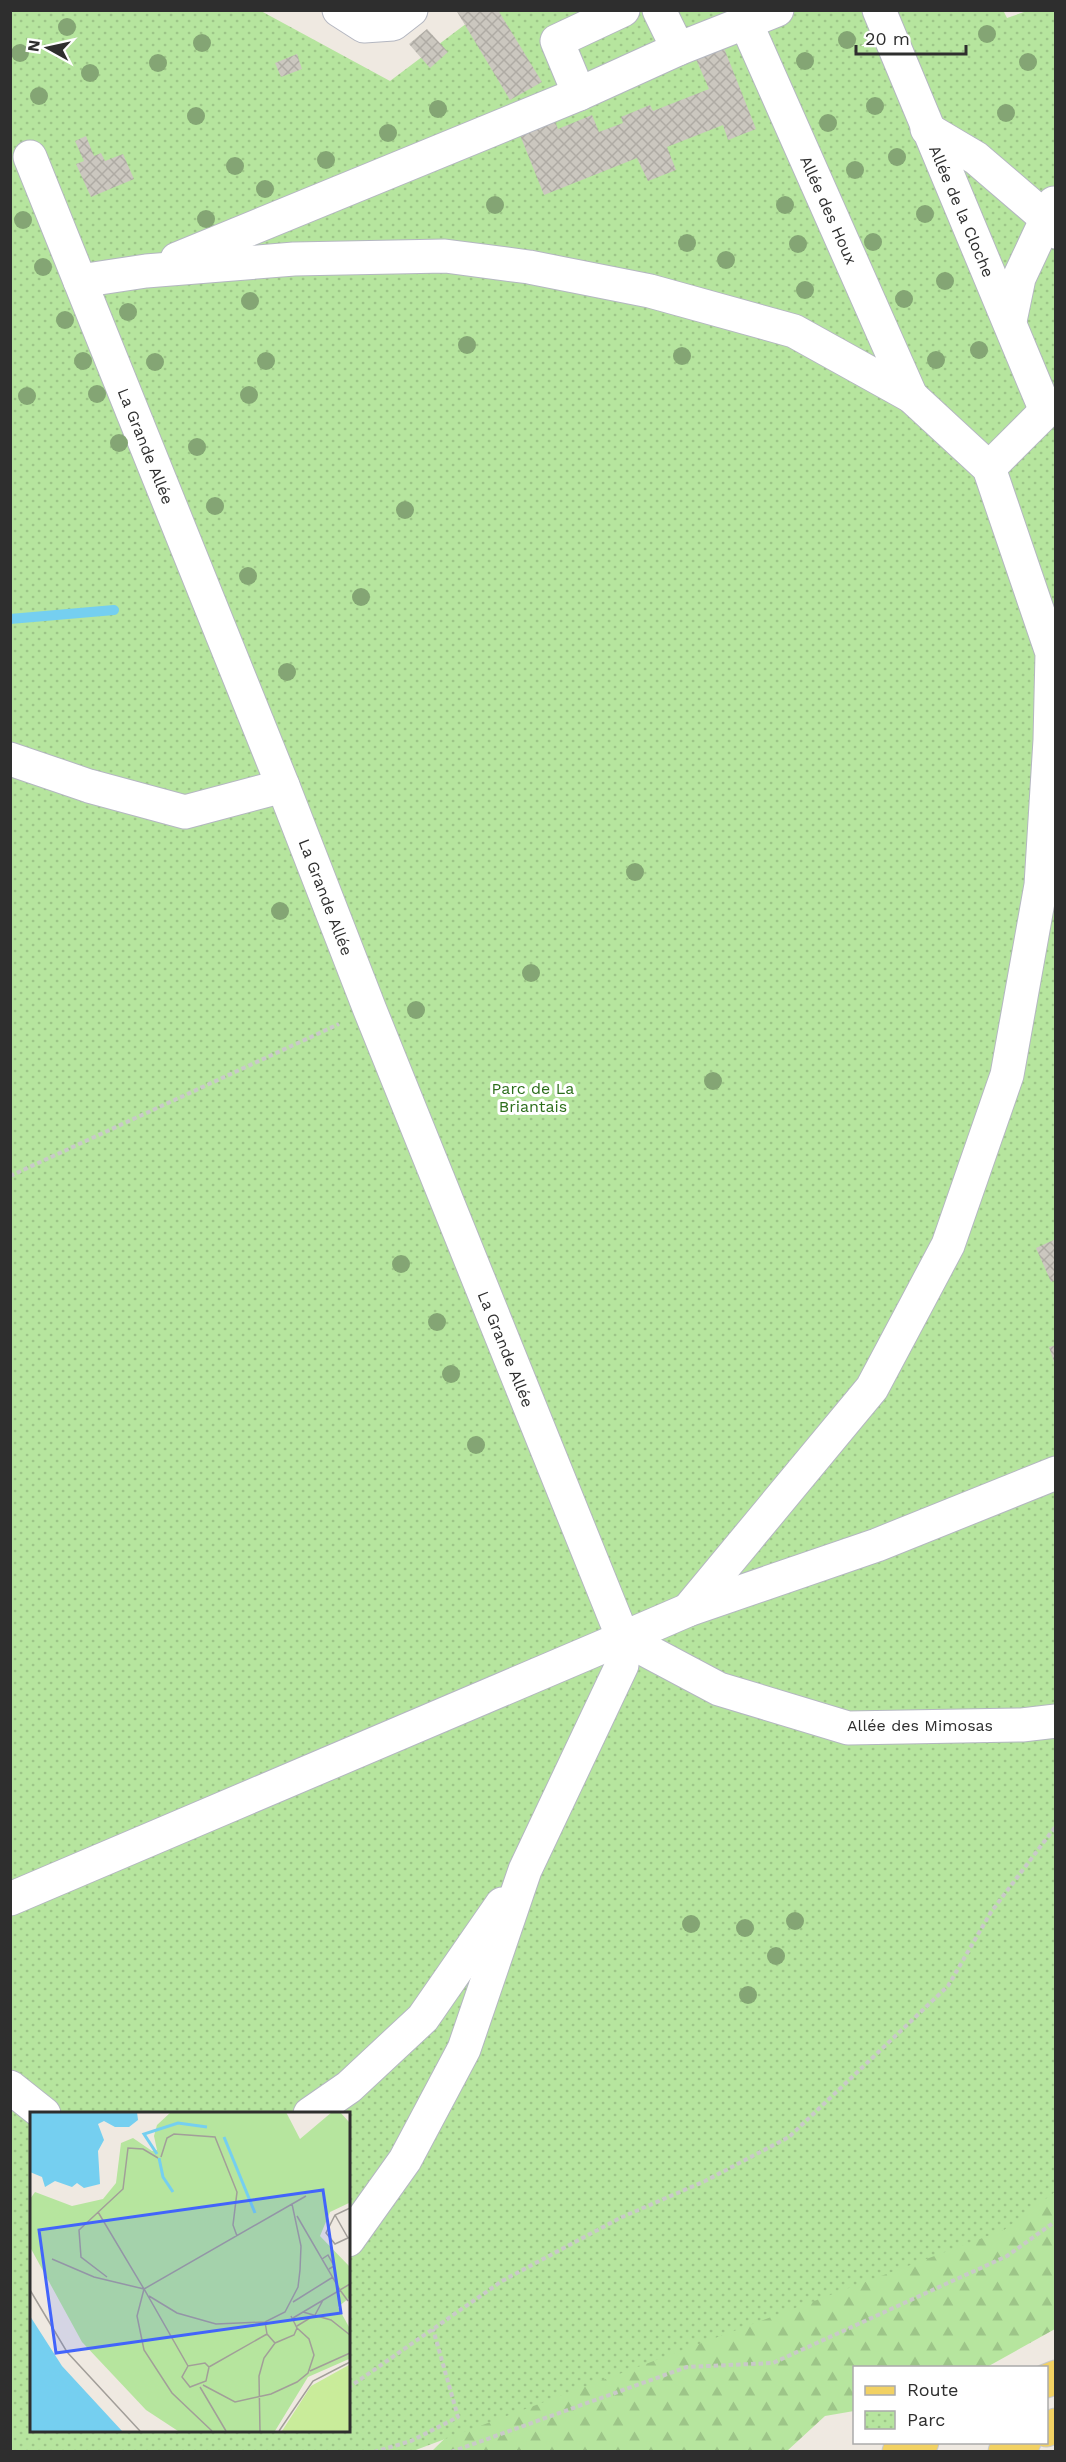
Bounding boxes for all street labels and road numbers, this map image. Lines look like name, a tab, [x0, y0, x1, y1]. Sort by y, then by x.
street label: Allée de la Cloche	[925, 142, 998, 280]
street label: Allée des Houx	[796, 153, 861, 268]
street label: La Grande Allée	[114, 385, 177, 507]
street label: La Grande Allée	[295, 836, 357, 958]
street label: La Grande Allée	[474, 1288, 537, 1410]
street label: Allée des Mimosas	[847, 1716, 993, 1735]

